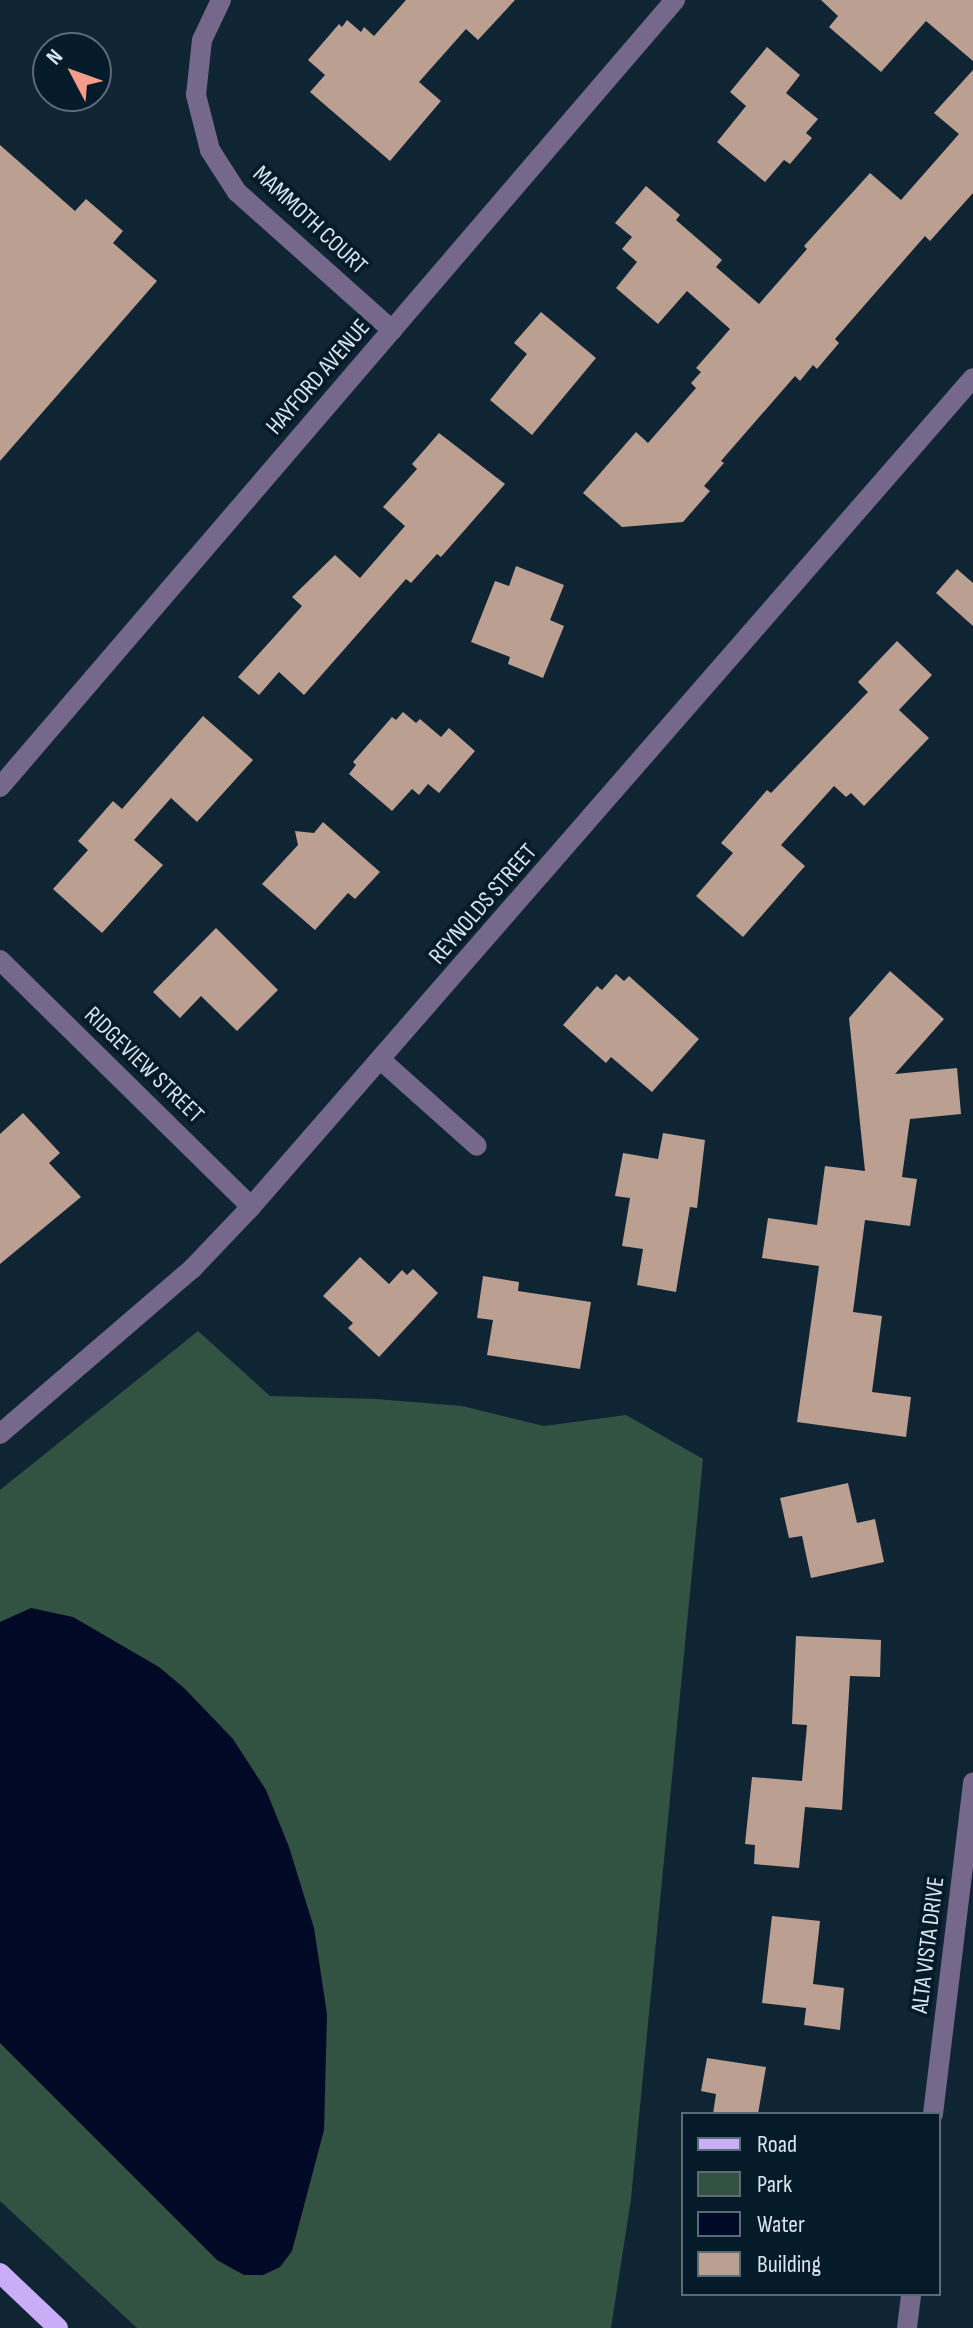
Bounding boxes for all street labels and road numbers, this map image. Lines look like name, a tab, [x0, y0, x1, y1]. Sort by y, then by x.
street label: MAMMOTH COURT	[247, 160, 373, 280]
street label: HAYFORD AVENUE	[260, 313, 376, 441]
street label: REYNOLDS STREET	[423, 838, 543, 970]
street label: RIDGEVIEW STREET	[78, 1001, 210, 1129]
street label: ALTA VISTA DRIVE	[905, 1875, 951, 2015]

